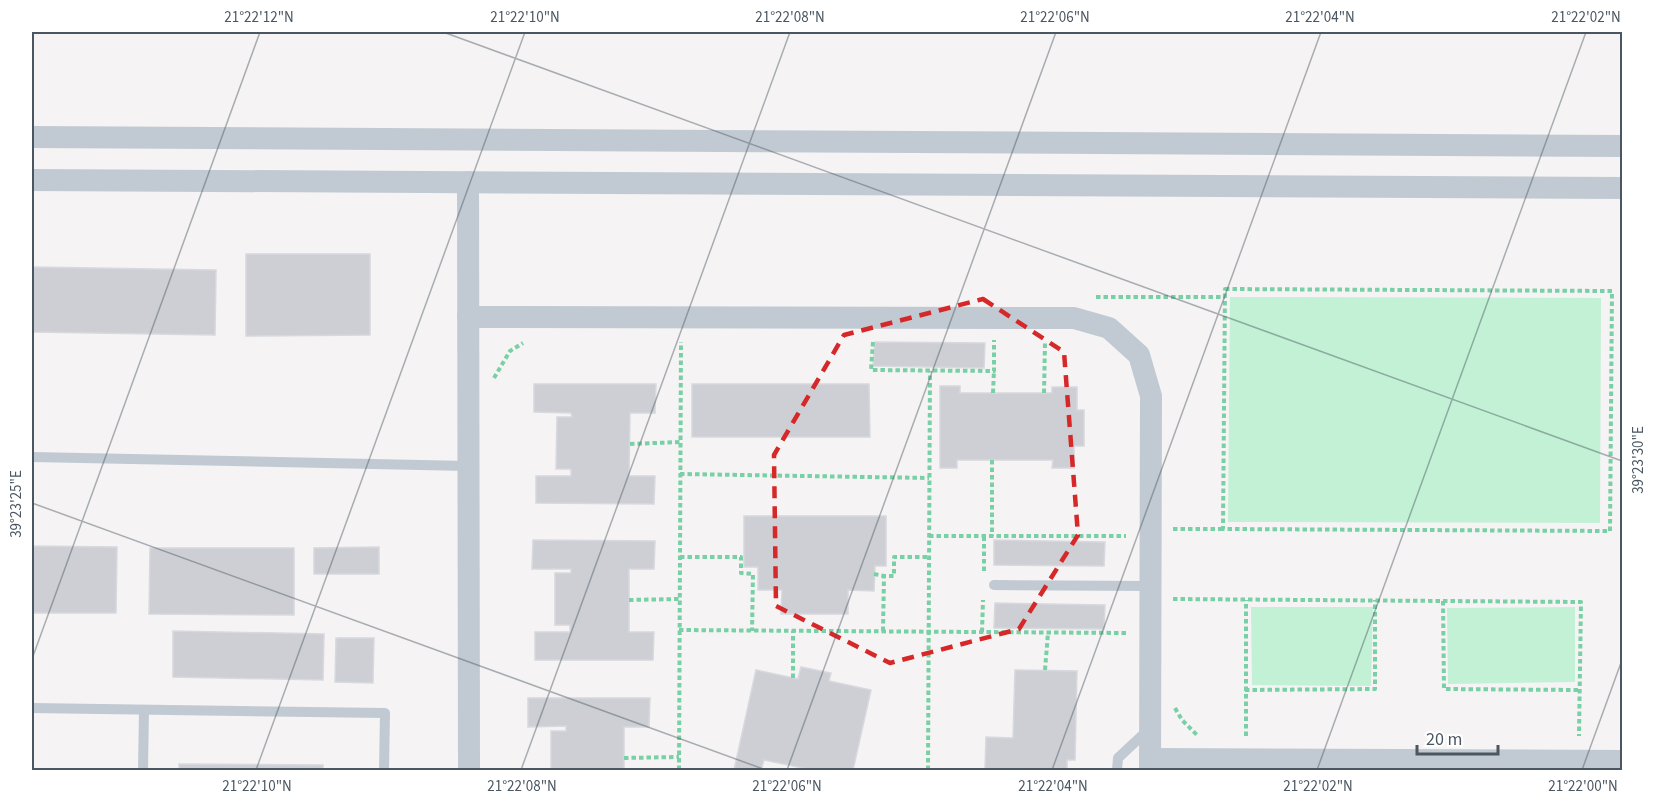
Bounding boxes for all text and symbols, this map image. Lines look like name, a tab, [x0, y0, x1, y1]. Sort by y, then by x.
text: 21°22'12"N	[224, 7, 294, 28]
text: 21°22'10"N	[490, 7, 560, 28]
text: 21°22'08"N	[755, 7, 825, 28]
text: 21°22'06"N	[1020, 7, 1090, 28]
text: 21°22'04"N	[1285, 7, 1355, 28]
text: 21°22'02"N	[1551, 7, 1621, 28]
text: 39°23'30"E	[1628, 426, 1649, 494]
text: 39°23'25"E	[6, 470, 27, 538]
scale bar	[1417, 718, 1498, 756]
text: 20 m	[1426, 727, 1462, 752]
text: 21°22'10"N	[222, 776, 292, 797]
text: 21°22'08"N	[487, 776, 557, 797]
text: 21°22'06"N	[752, 776, 822, 797]
text: 21°22'04"N	[1018, 776, 1088, 797]
text: 21°22'02"N	[1283, 776, 1353, 797]
text: 21°22'00"N	[1548, 776, 1618, 797]

